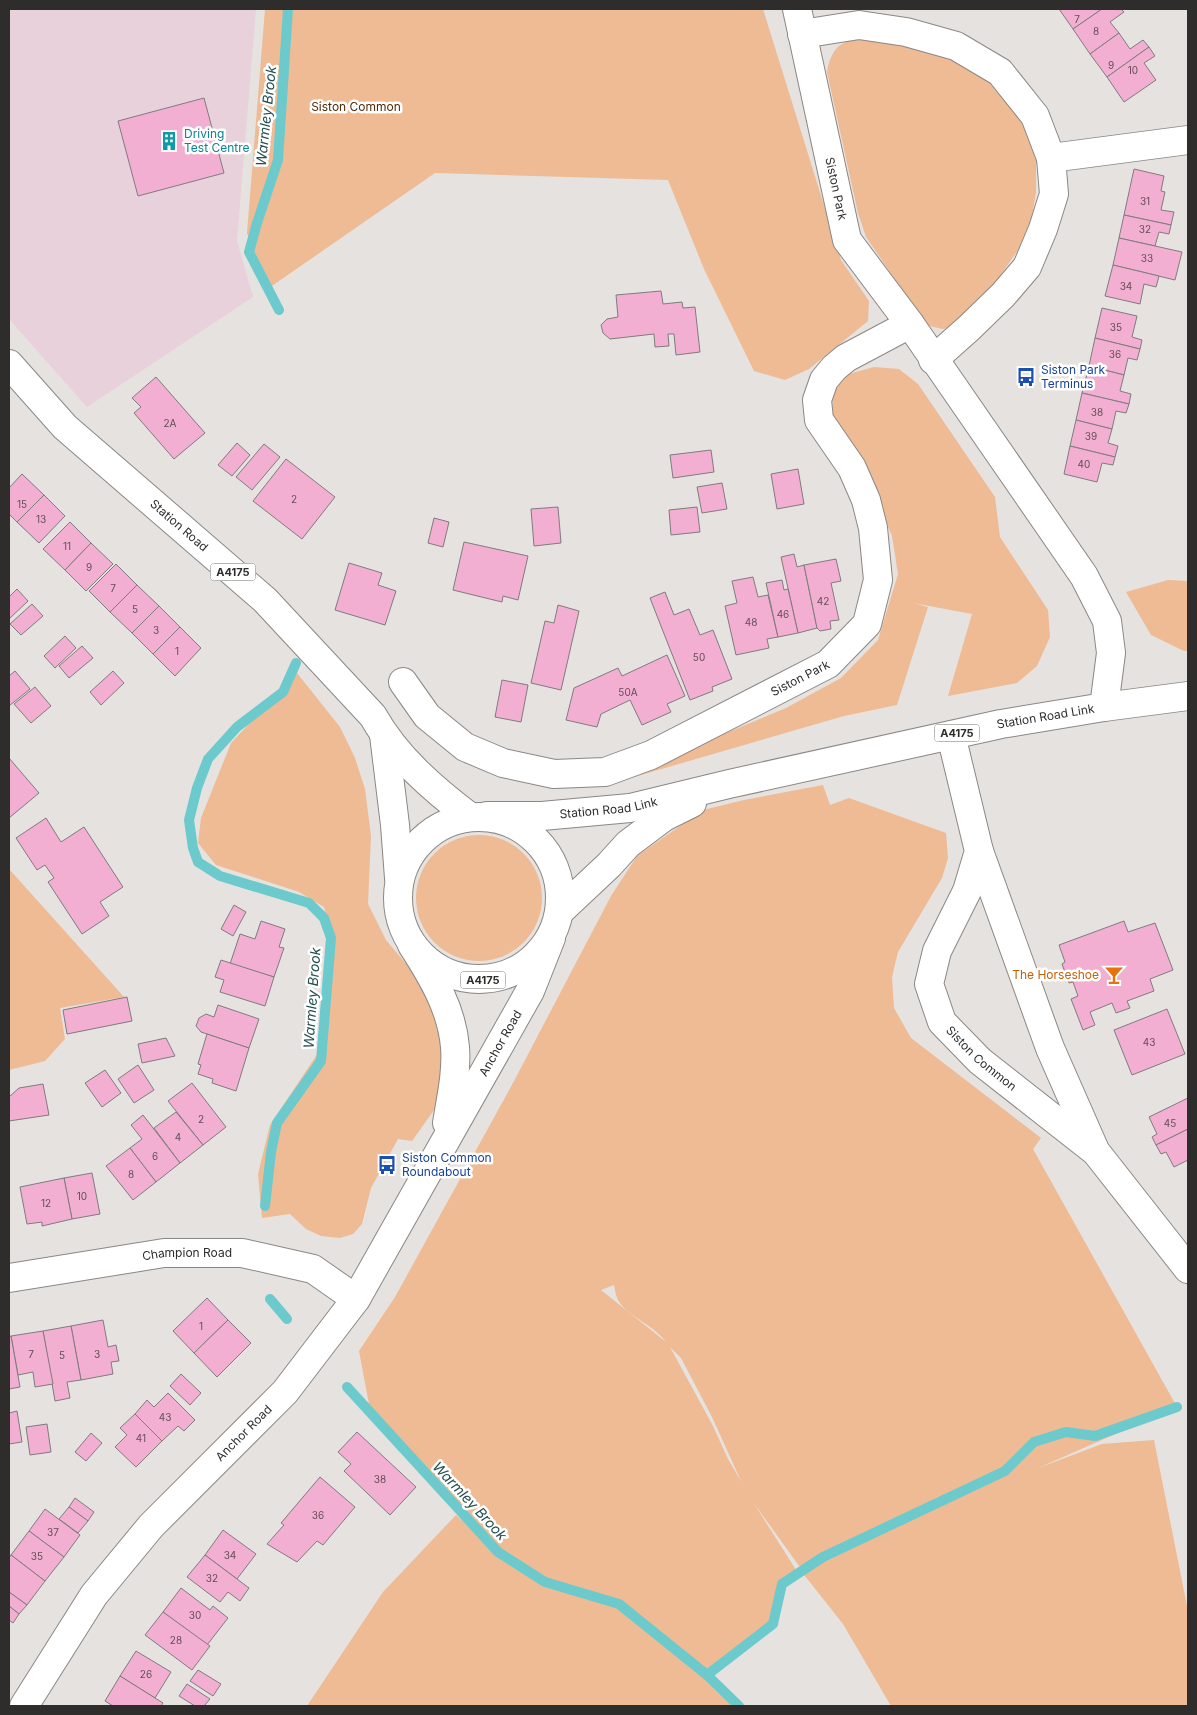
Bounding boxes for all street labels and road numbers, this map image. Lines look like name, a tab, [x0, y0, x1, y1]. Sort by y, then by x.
street label: Siston Park	[822, 156, 851, 222]
street label: Station Road	[147, 496, 211, 554]
road number: A4175	[210, 564, 256, 580]
street label: Siston Park	[768, 656, 832, 699]
street label: Station Road Link	[995, 701, 1096, 732]
road number: A4175	[934, 724, 980, 741]
street label: Station Road Link	[559, 794, 659, 821]
road number: A4175	[460, 972, 506, 988]
street label: Anchor Road	[475, 1007, 525, 1079]
street label: Siston Common	[943, 1023, 1020, 1094]
street label: Champion Road	[141, 1245, 232, 1263]
street label: Anchor Road	[212, 1402, 275, 1464]

